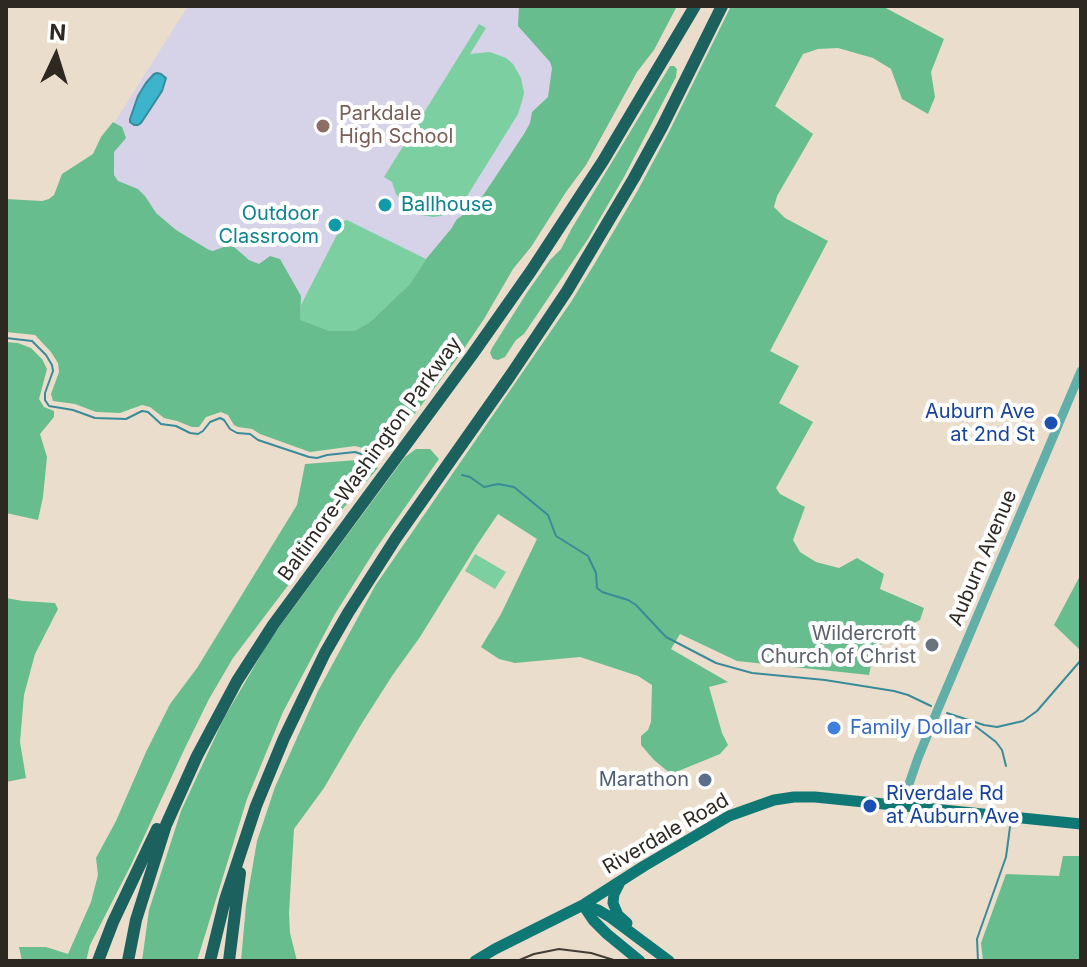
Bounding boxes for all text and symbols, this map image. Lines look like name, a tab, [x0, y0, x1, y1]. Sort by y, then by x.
north arrow	[16, 16, 96, 96]
text: N	[48, 19, 67, 46]
place label: Parkdale High School	[339, 102, 453, 149]
marker: Parkdale High School	[314, 117, 332, 135]
place label: Ballhouse	[401, 193, 493, 217]
marker: Ballhouse	[376, 196, 394, 214]
place label: Outdoor Classroom	[219, 202, 319, 249]
marker: Outdoor Classroom	[326, 216, 344, 234]
street label: Baltimore-Washington Parkway	[273, 332, 467, 586]
place label: Auburn Ave at 2nd St	[925, 400, 1035, 447]
marker: Auburn Ave at 2nd St	[1042, 414, 1060, 432]
street label: Auburn Avenue	[944, 486, 1022, 630]
place label: Wildercroft Church of Christ	[760, 622, 916, 669]
marker: Wildercroft Church of Christ	[923, 636, 941, 654]
place label: Family Dollar	[850, 716, 972, 740]
marker: Family Dollar	[825, 719, 843, 737]
place label: Marathon	[599, 768, 689, 792]
marker: Marathon	[696, 771, 714, 789]
place label: Riverdale Rd at Auburn Ave	[886, 782, 1019, 829]
street label: Riverdale Road	[599, 788, 733, 880]
marker: Riverdale Rd at Auburn Ave	[861, 797, 879, 815]

